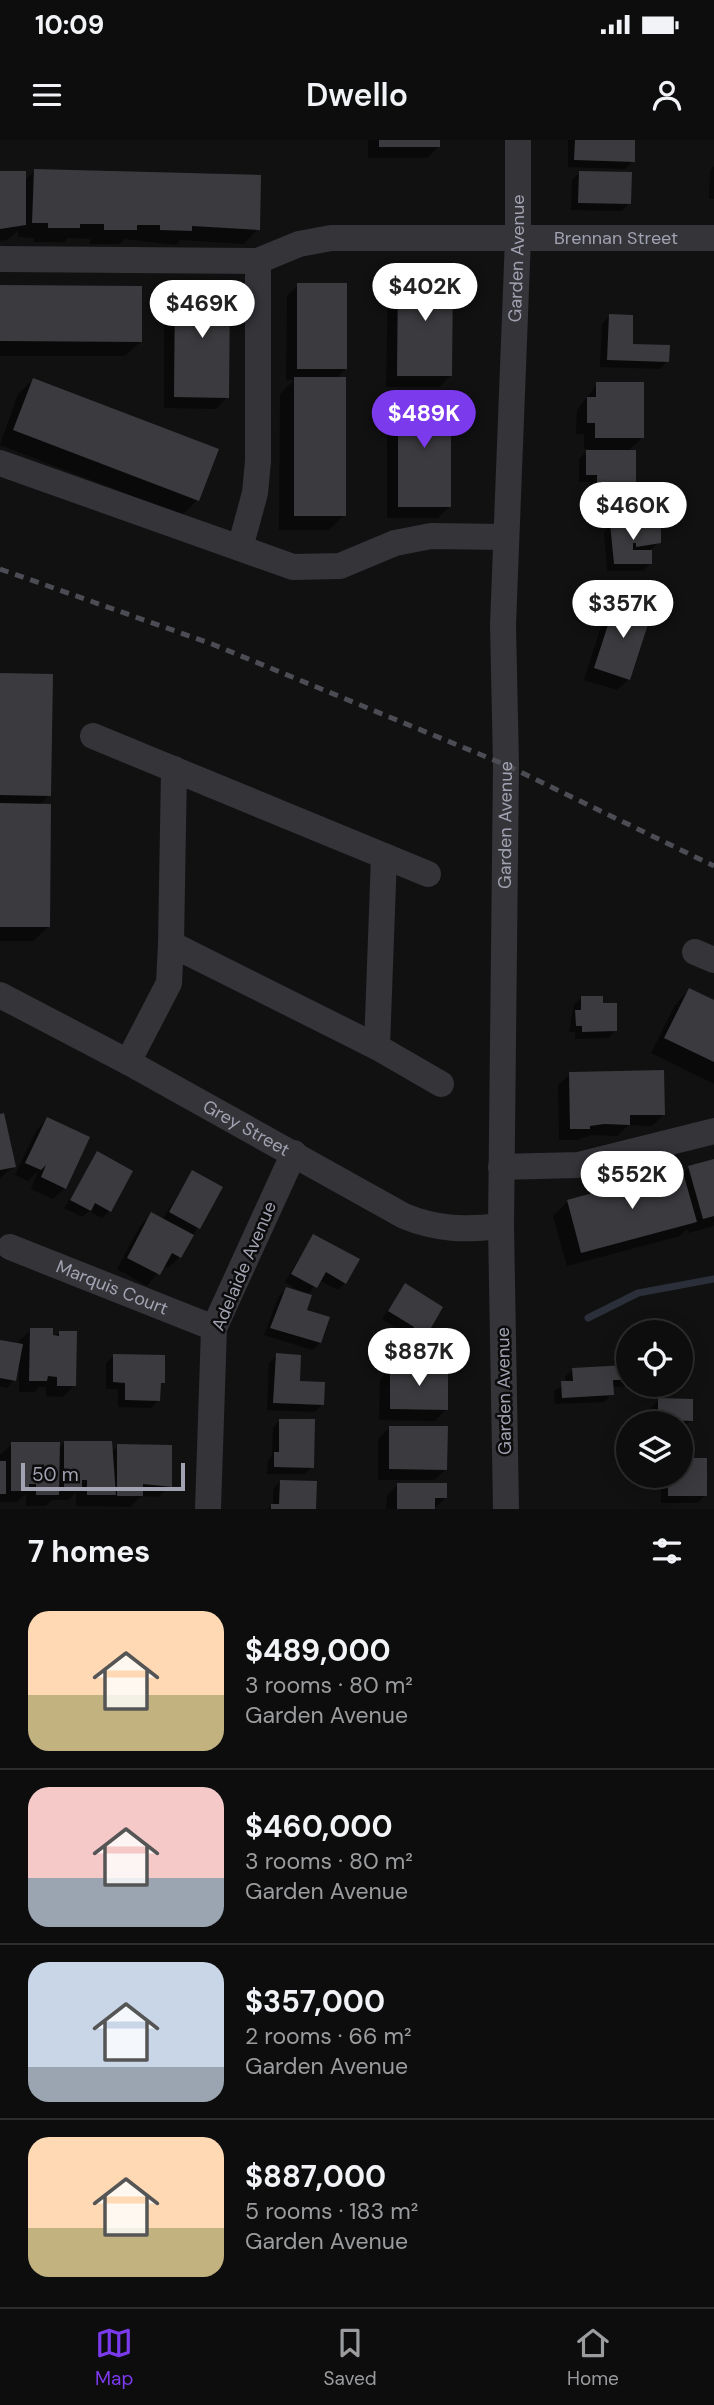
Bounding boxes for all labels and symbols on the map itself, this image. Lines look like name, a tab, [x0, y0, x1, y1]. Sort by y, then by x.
street label: Garden Avenue	[503, 195, 530, 323]
street label: Brennan Street	[554, 226, 678, 250]
pin: $402K	[376, 264, 474, 323]
pin: $469K	[153, 280, 251, 340]
pin: $489K	[375, 390, 473, 450]
pin: $460K	[584, 482, 682, 542]
pin: $357K	[574, 580, 672, 640]
street label: Garden Avenue	[493, 761, 518, 889]
street label: Grey Street	[199, 1094, 294, 1162]
pin: $552K	[583, 1152, 681, 1211]
street label: Adelaide Avenue	[206, 1198, 282, 1334]
street label: Marquis Court	[53, 1255, 172, 1321]
street label: Garden Avenue	[491, 1327, 517, 1455]
pin: $887K	[370, 1328, 468, 1388]
scale bar	[21, 1460, 186, 1492]

